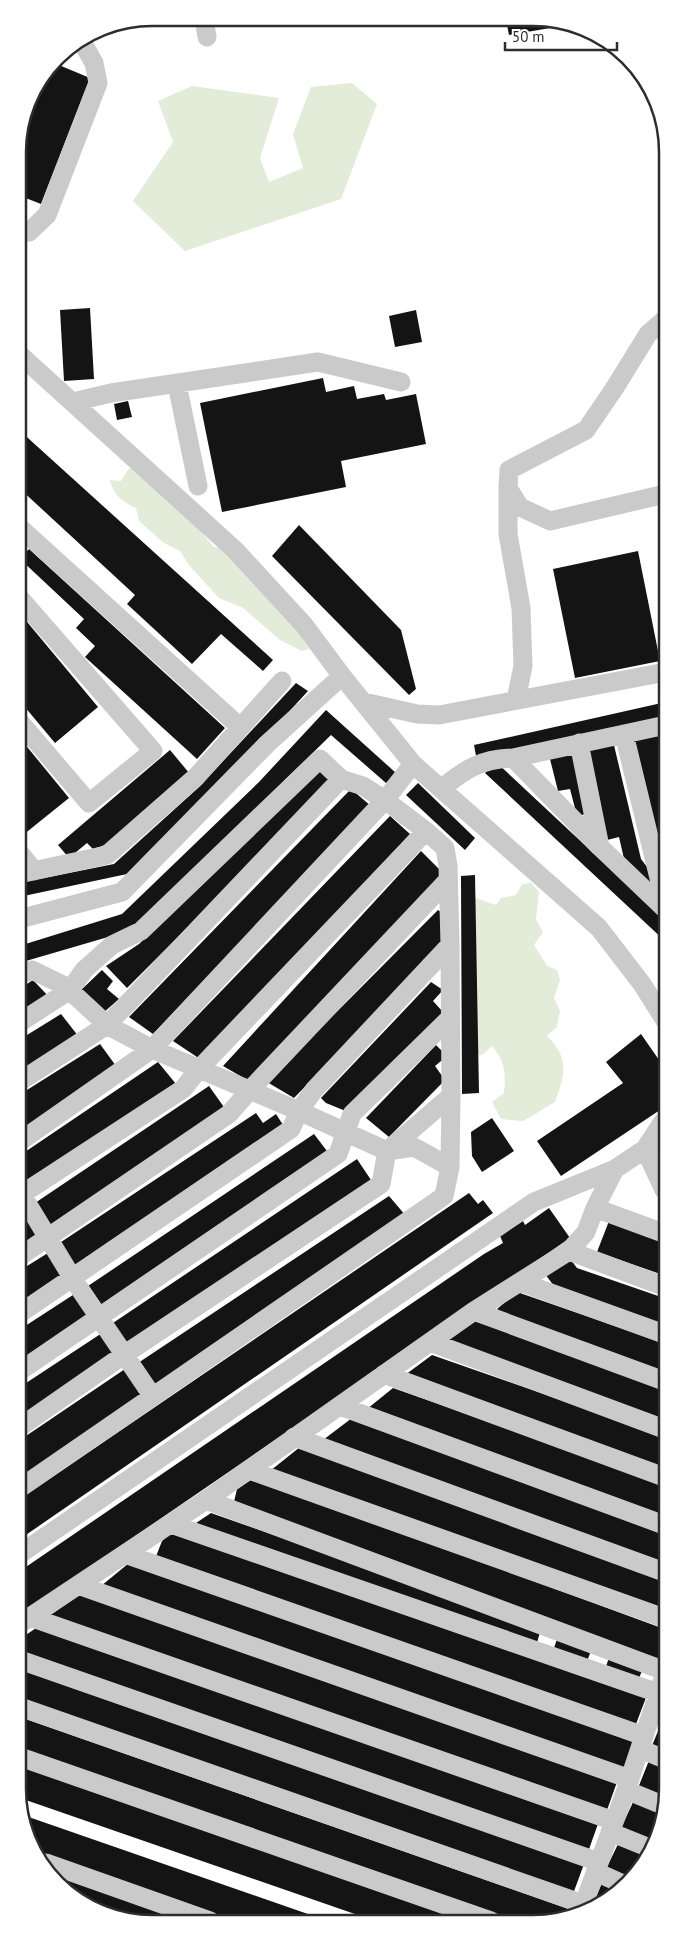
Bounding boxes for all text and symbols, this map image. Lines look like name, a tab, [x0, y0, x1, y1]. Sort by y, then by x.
scale bar	[505, 20, 618, 52]
text: 50 m	[512, 27, 545, 46]

